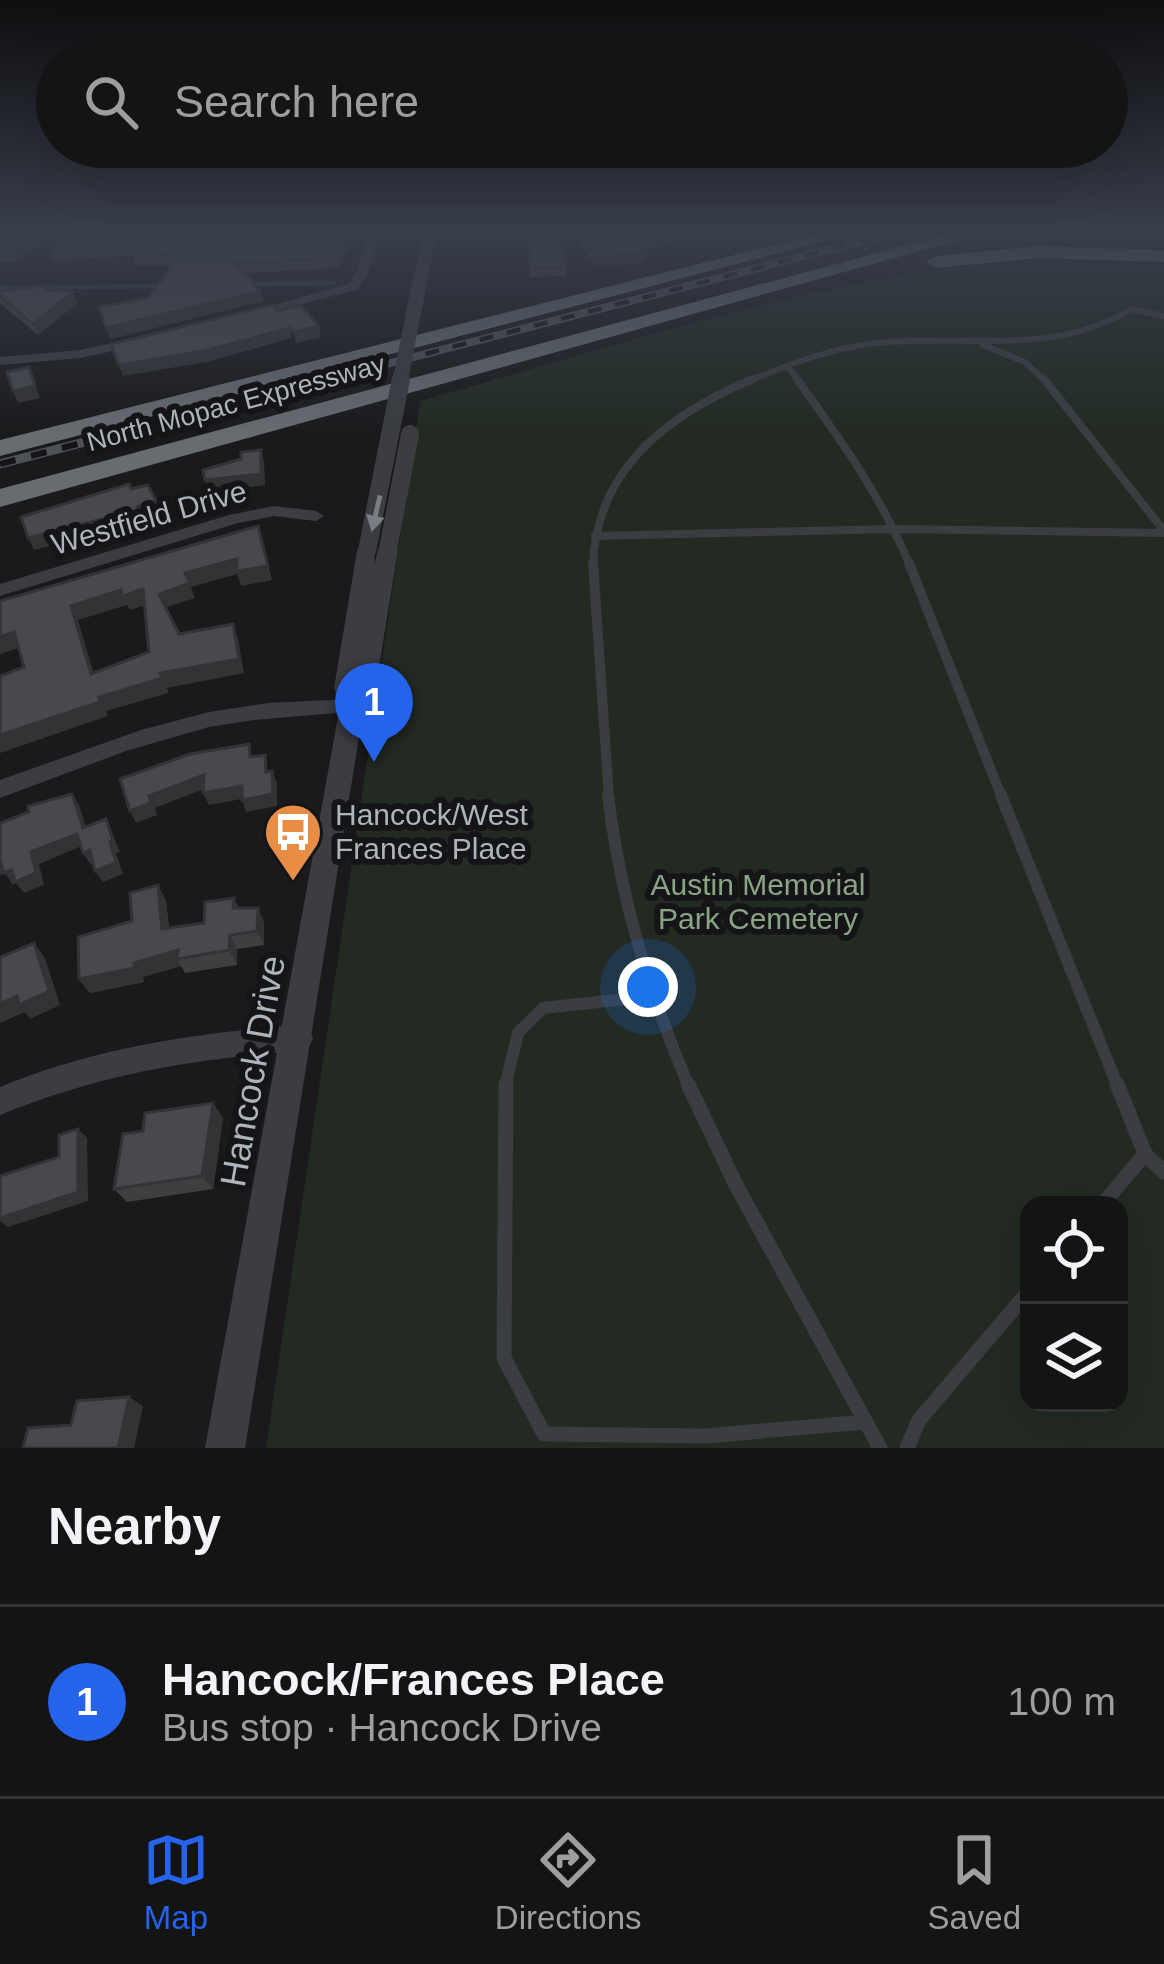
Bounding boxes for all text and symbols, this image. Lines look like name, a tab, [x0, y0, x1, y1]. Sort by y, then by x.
search box	[36, 36, 1128, 168]
icon: search	[78, 69, 144, 135]
text: Search here	[174, 76, 419, 127]
street label: North Mopac Expressway	[84, 349, 389, 457]
street label: Westfield Drive	[48, 474, 250, 561]
one-way arrow	[365, 495, 384, 533]
pin: 1	[335, 663, 413, 762]
place label: Hancock/West Frances Place	[335, 798, 529, 865]
bus stop icon: Hancock/West Frances Place	[262, 801, 324, 883]
park label: Austin Memorial Park Cemetery	[650, 868, 866, 935]
street label: Hancock Drive	[212, 952, 293, 1190]
your location	[618, 957, 678, 1017]
map controls	[1020, 1196, 1128, 1412]
button: locate	[1020, 1196, 1128, 1304]
button: layers	[1020, 1304, 1128, 1412]
text: Nearby	[48, 1498, 221, 1555]
text: Hancock/Frances Place	[162, 1654, 665, 1705]
text: 1	[76, 1680, 98, 1723]
text: 100 m	[1008, 1680, 1116, 1723]
text: Bus stop · Hancock Drive	[162, 1706, 602, 1749]
tab: Map	[143, 1827, 209, 1937]
tab: Directions	[495, 1827, 642, 1937]
tab: Saved	[927, 1827, 1021, 1937]

